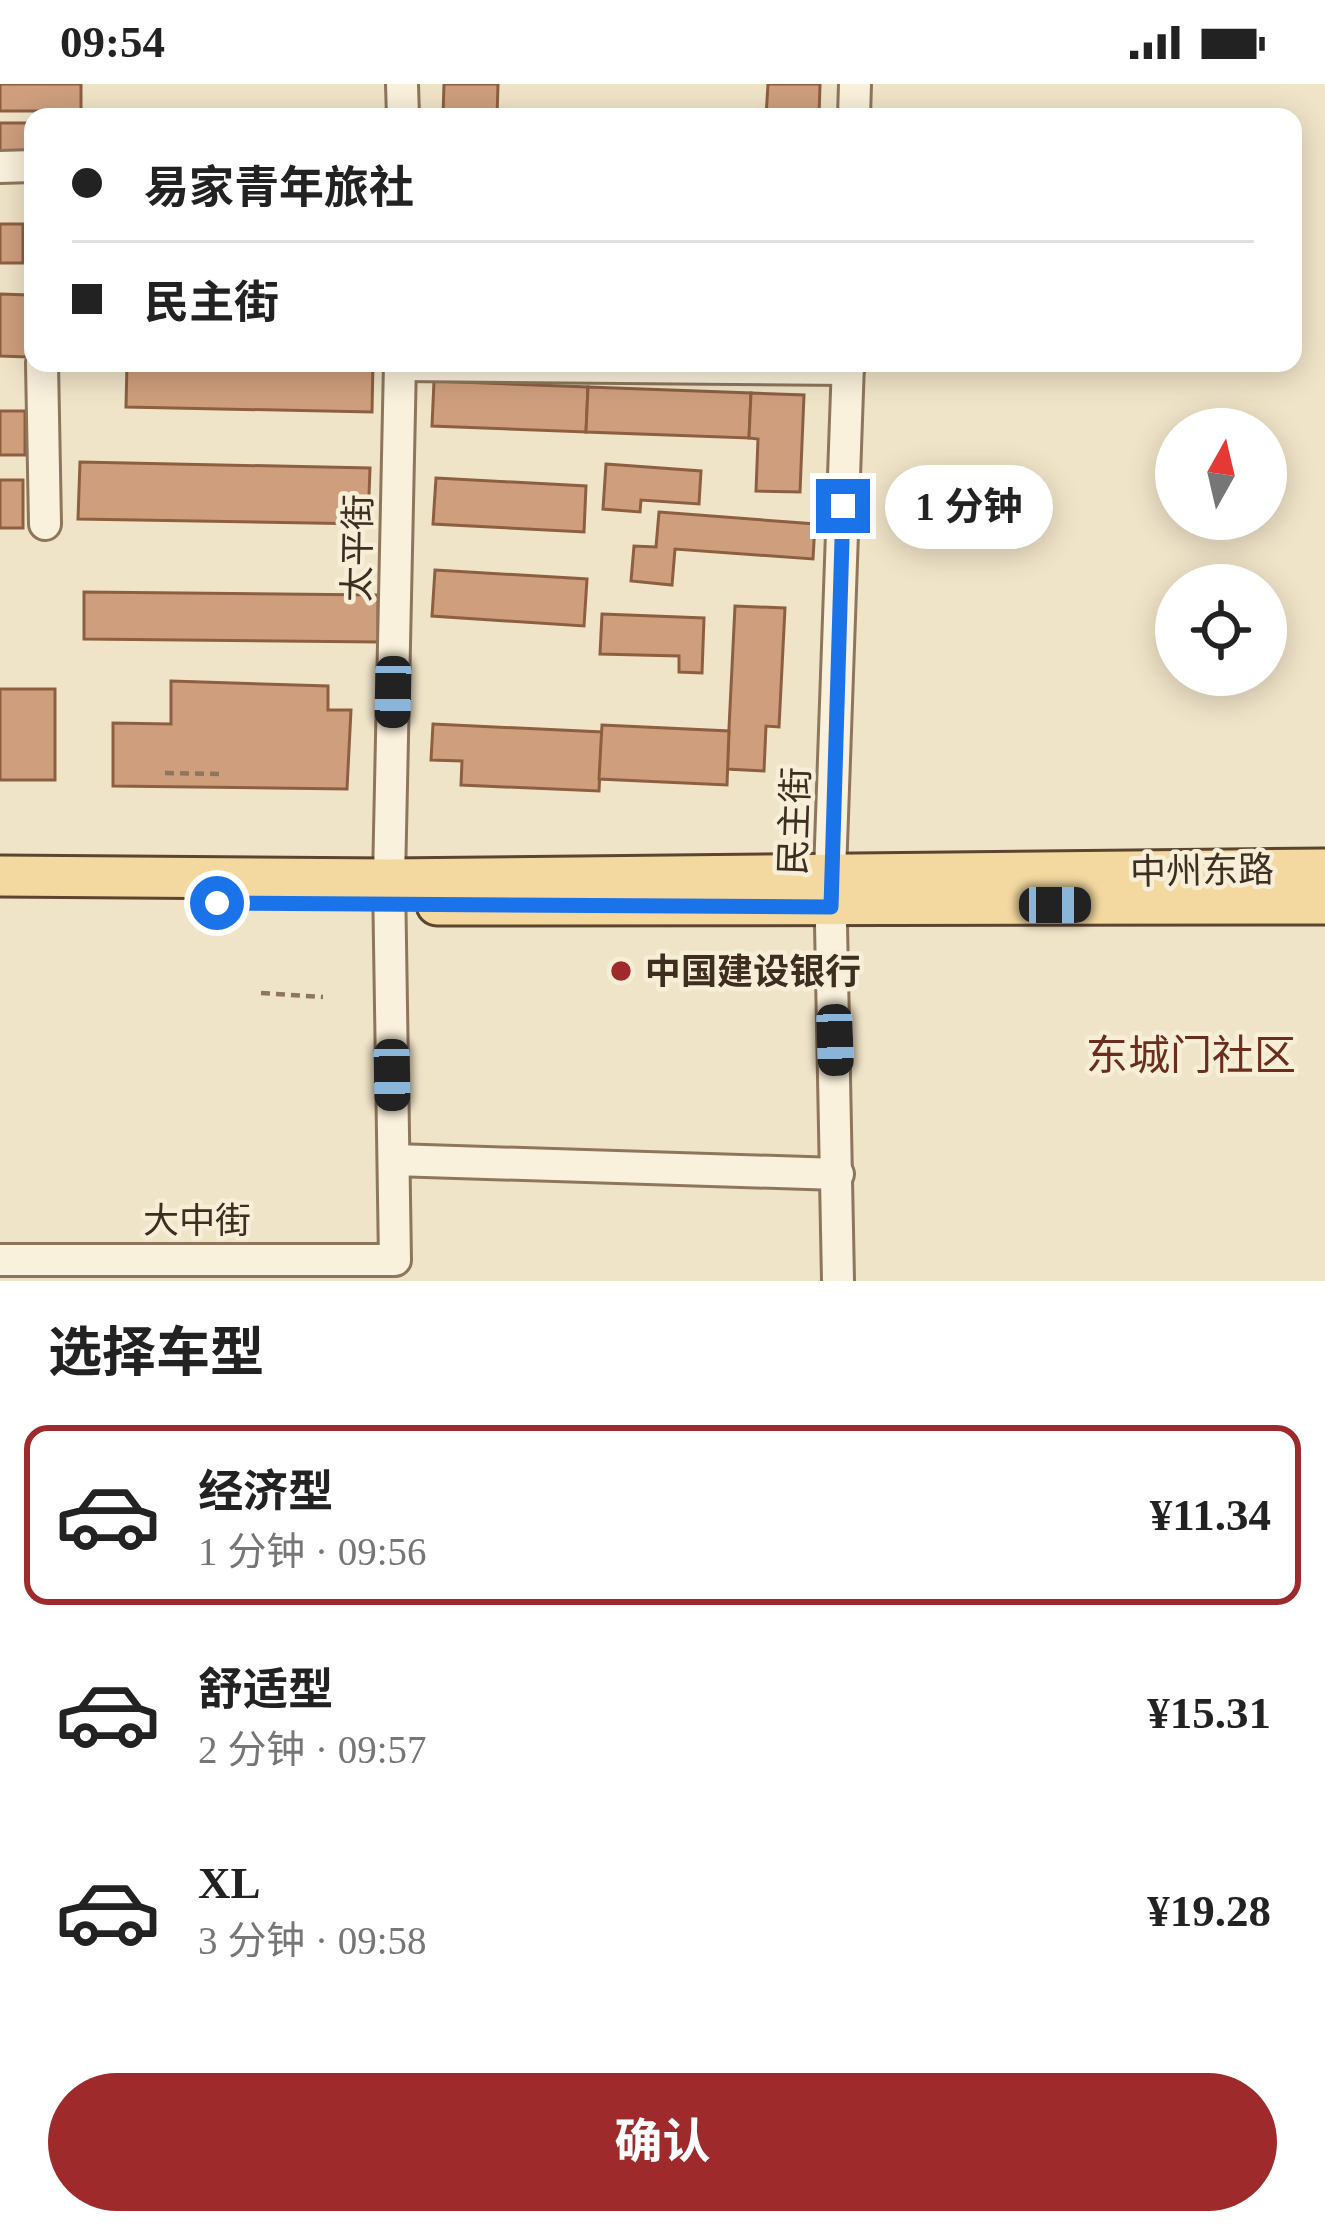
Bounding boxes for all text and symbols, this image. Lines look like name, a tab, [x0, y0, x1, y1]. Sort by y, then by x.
text: 09:54	[60, 17, 165, 67]
text: 易家青年旅社	[144, 163, 414, 213]
text: 民主街	[144, 278, 279, 328]
north arrow	[1155, 408, 1287, 540]
map controls	[1155, 408, 1287, 696]
callout: 1 分钟	[885, 464, 1053, 548]
route end	[816, 479, 870, 533]
text: 1 分钟	[915, 485, 1023, 528]
street label: 太平街	[337, 494, 379, 602]
button: locate	[1155, 564, 1287, 696]
car	[374, 656, 412, 728]
street label: 民主街	[773, 766, 817, 876]
street label: 中州东路	[1130, 850, 1274, 892]
route start	[190, 876, 244, 930]
car	[1019, 887, 1091, 923]
place label: 中国建设银行	[645, 952, 861, 992]
marker: 中国建设银行	[608, 958, 634, 984]
car	[816, 1003, 854, 1077]
district label: 东城门社区	[1086, 1033, 1296, 1079]
car	[373, 1039, 411, 1111]
street label: 大中街	[143, 1201, 251, 1241]
text: 选择车型	[48, 1323, 264, 1383]
icon: car	[54, 1461, 162, 1569]
text: 经济型	[198, 1467, 333, 1517]
text: ¥11.34	[1150, 1490, 1271, 1540]
text: 1 分钟 · 09:56	[198, 1530, 427, 1573]
icon: car	[54, 1659, 162, 1767]
text: 舒适型	[198, 1665, 333, 1715]
text: ¥15.31	[1147, 1688, 1271, 1738]
text: 2 分钟 · 09:57	[198, 1728, 427, 1771]
icon: car	[54, 1857, 162, 1965]
text: XL	[198, 1858, 261, 1908]
text: ¥19.28	[1147, 1886, 1271, 1936]
text: 3 分钟 · 09:58	[198, 1919, 427, 1962]
button: 确认	[48, 2073, 1277, 2211]

